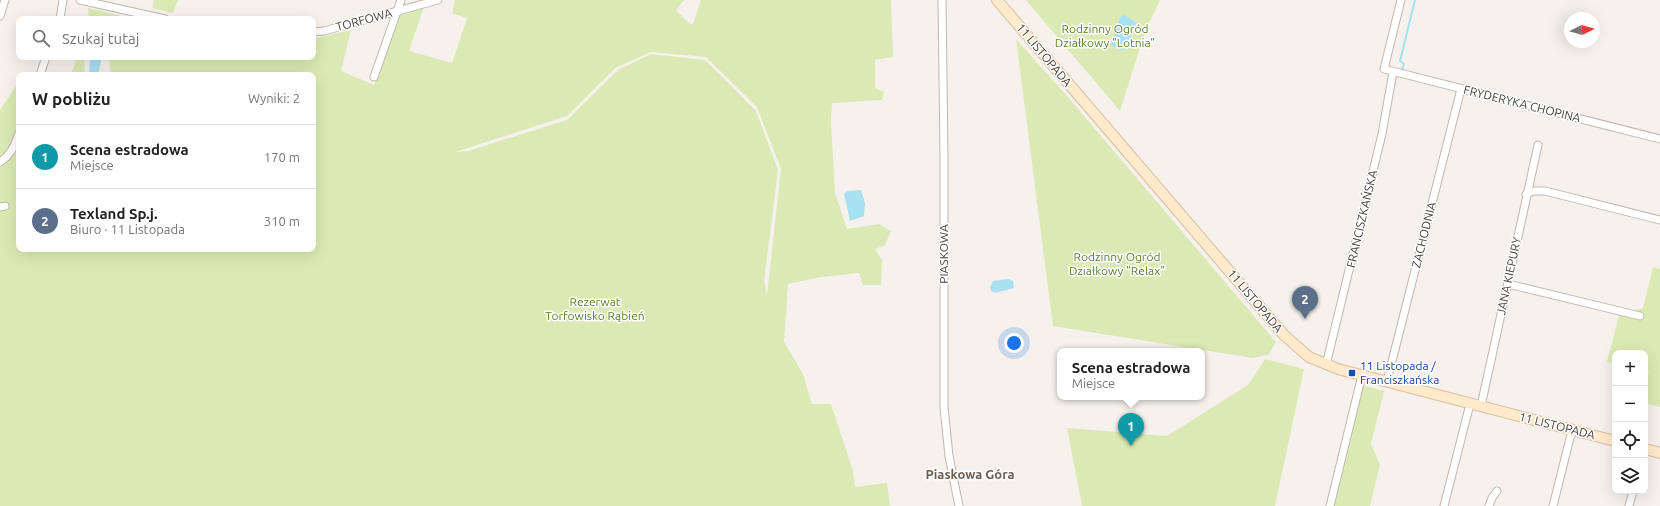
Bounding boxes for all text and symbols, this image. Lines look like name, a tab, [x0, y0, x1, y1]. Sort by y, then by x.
street label: TORFOWA	[334, 6, 394, 33]
north arrow	[1564, 12, 1600, 48]
search box	[16, 16, 316, 60]
street label: 11 LISTOPADA	[1014, 21, 1075, 89]
park label: Rodzinny Ogród Działkowy "Lotnia"	[1055, 22, 1155, 49]
icon: search	[30, 27, 52, 49]
text: Szukaj tutaj	[62, 30, 139, 47]
street label: FRYDERYKA CHOPINA	[1462, 83, 1582, 124]
text: W pobliżu	[32, 89, 111, 108]
text: Wyniki: 2	[248, 91, 300, 105]
text: Scena estradowa	[70, 141, 189, 158]
text: 1	[41, 150, 49, 164]
text: 170 m	[264, 150, 300, 164]
text: Miejsce	[70, 158, 114, 172]
street label: FRANCISZKAŃSKA	[1344, 169, 1379, 269]
street label: ZACHODNIA	[1409, 200, 1438, 269]
text: Texland Sp.j.	[70, 205, 158, 222]
text: 2	[41, 214, 49, 228]
text: 310 m	[264, 214, 300, 228]
text: Biuro · 11 Listopada	[70, 222, 185, 236]
street label: PIASKOWA	[937, 224, 950, 284]
street label: JANA KIEPURY	[1494, 236, 1523, 316]
park label: Rodzinny Ogród Działkowy "Relax"	[1069, 250, 1165, 277]
street label: 11 LISTOPADA	[1225, 267, 1286, 335]
pin: 2	[1292, 286, 1318, 319]
park label: Rezerwat Torfowisko Rąbień	[545, 295, 645, 322]
your location	[1004, 333, 1024, 353]
popup	[1057, 348, 1205, 400]
map controls	[1612, 350, 1648, 494]
button: +	[1612, 350, 1648, 386]
text: Scena estradowa	[1072, 359, 1190, 376]
place label: 11 Listopada / Franciszkańska	[1360, 359, 1439, 386]
marker: 11 Listopada / Franciszkańska	[1347, 368, 1357, 378]
text: Miejsce	[1072, 376, 1115, 390]
button: −	[1612, 386, 1648, 422]
street label: 11 LISTOPADA	[1518, 410, 1597, 441]
pin: 1	[1118, 413, 1144, 446]
button: locate	[1612, 422, 1648, 458]
button: layers	[1612, 458, 1648, 494]
district label: Piaskowa Góra	[926, 467, 1014, 481]

